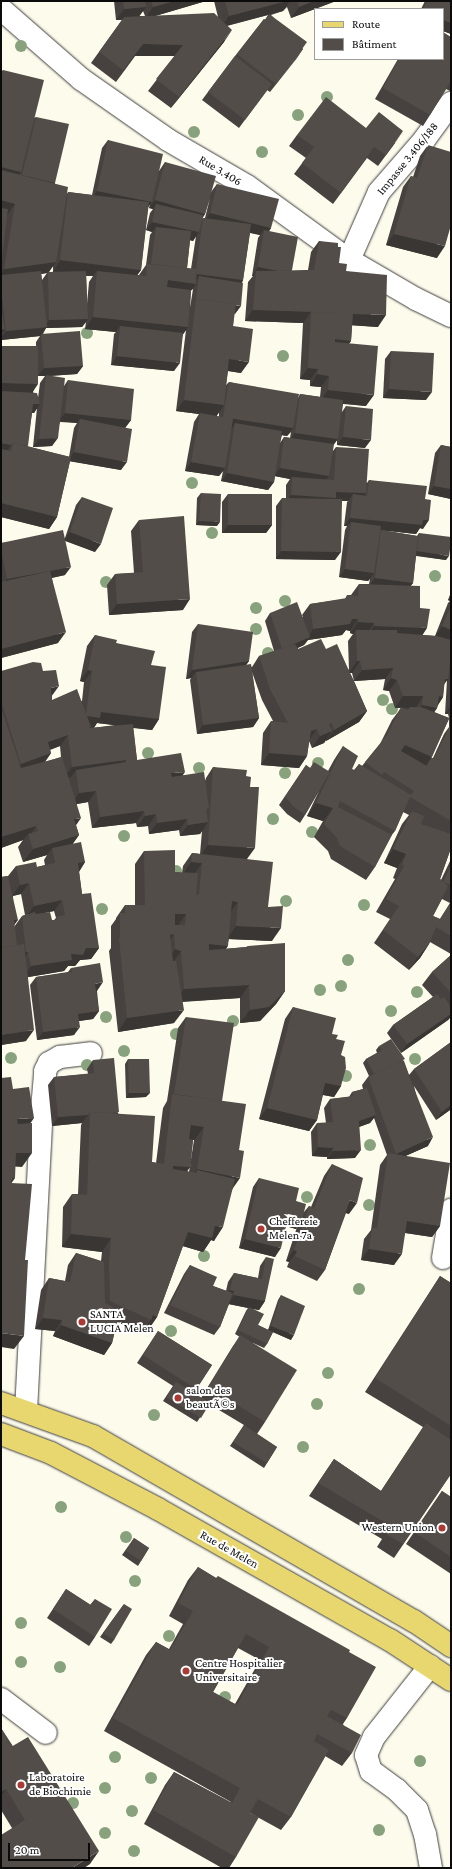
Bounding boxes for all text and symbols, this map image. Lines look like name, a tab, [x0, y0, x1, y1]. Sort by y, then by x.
legend	[314, 8, 444, 60]
text: Route	[352, 17, 380, 31]
text: Bâtiment	[352, 37, 397, 51]
street label: Impasse 3.406/188	[374, 120, 442, 198]
street label: Rue 3.406	[196, 153, 244, 189]
place label: Cheffereie Melen 7a	[269, 1215, 318, 1243]
marker: Cheffereie Melen 7a	[256, 1224, 266, 1234]
place label: SANTA LUCIA Melen	[90, 1308, 154, 1336]
marker: SANTA LUCIA Melen	[77, 1317, 87, 1327]
place label: salon des beautÃ©s	[186, 1384, 234, 1412]
marker: salon des beautÃ©s	[173, 1393, 183, 1403]
place label: Western Union	[362, 1521, 434, 1535]
marker: Western Union	[437, 1523, 447, 1533]
street label: Rue de Melen	[197, 1528, 261, 1572]
place label: Centre Hospitalier Universitaire	[195, 1657, 283, 1685]
marker: Centre Hospitalier Universitaire	[180, 1665, 192, 1677]
place label: Laboratoire de Biochimie	[29, 1771, 91, 1799]
marker: Laboratoire de Biochimie	[16, 1780, 26, 1790]
scale bar	[10, 1835, 92, 1861]
text: 20 m	[15, 1843, 39, 1857]

